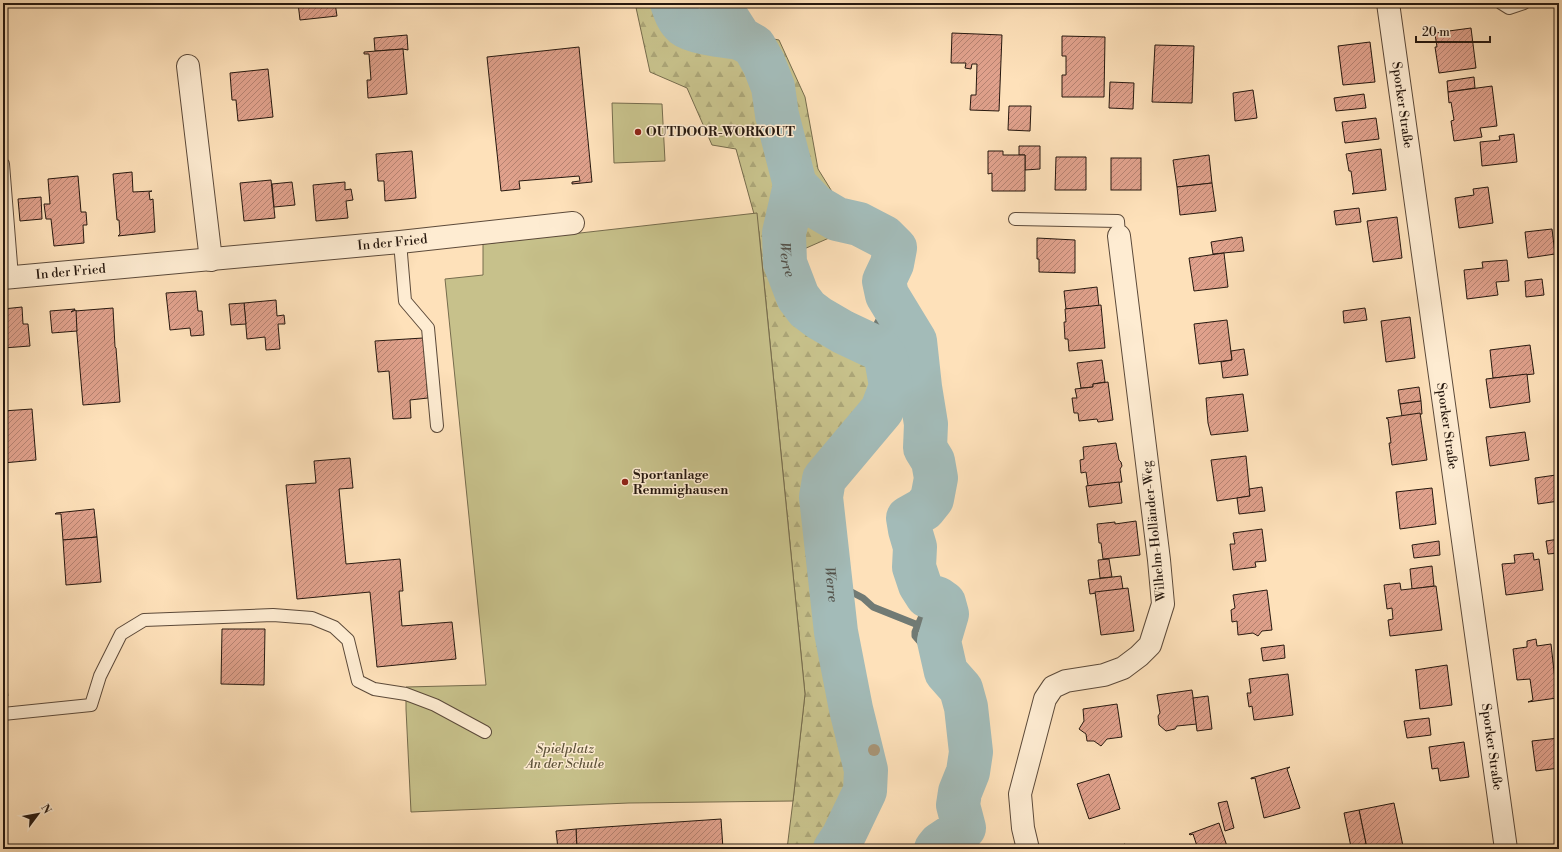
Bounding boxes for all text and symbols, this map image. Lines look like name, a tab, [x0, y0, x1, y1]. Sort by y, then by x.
scale bar	[1416, 18, 1490, 44]
text: 20 m	[1422, 25, 1450, 40]
street label: Sporker Straße	[1388, 61, 1416, 150]
place label: OUTDOOR-WORKOUT	[646, 124, 795, 140]
marker: OUTDOOR-WORKOUT	[633, 127, 643, 137]
street label: In der Fried	[357, 231, 429, 254]
water label: Werre	[775, 242, 799, 280]
street label: In der Fried	[35, 261, 107, 283]
street label: Sporker Straße	[1433, 381, 1461, 471]
street label: Wilhelm-Holländer-Weg	[1139, 460, 1169, 603]
place label: Sportanlage Remmighausen	[633, 467, 728, 498]
marker: Sportanlage Remmighausen	[620, 477, 630, 487]
water label: Werre	[820, 566, 842, 603]
street label: Sporker Straße	[1478, 702, 1506, 792]
park label: Spielplatz An der Schule	[524, 741, 604, 772]
north arrow	[18, 794, 58, 834]
text: N	[37, 802, 54, 817]

